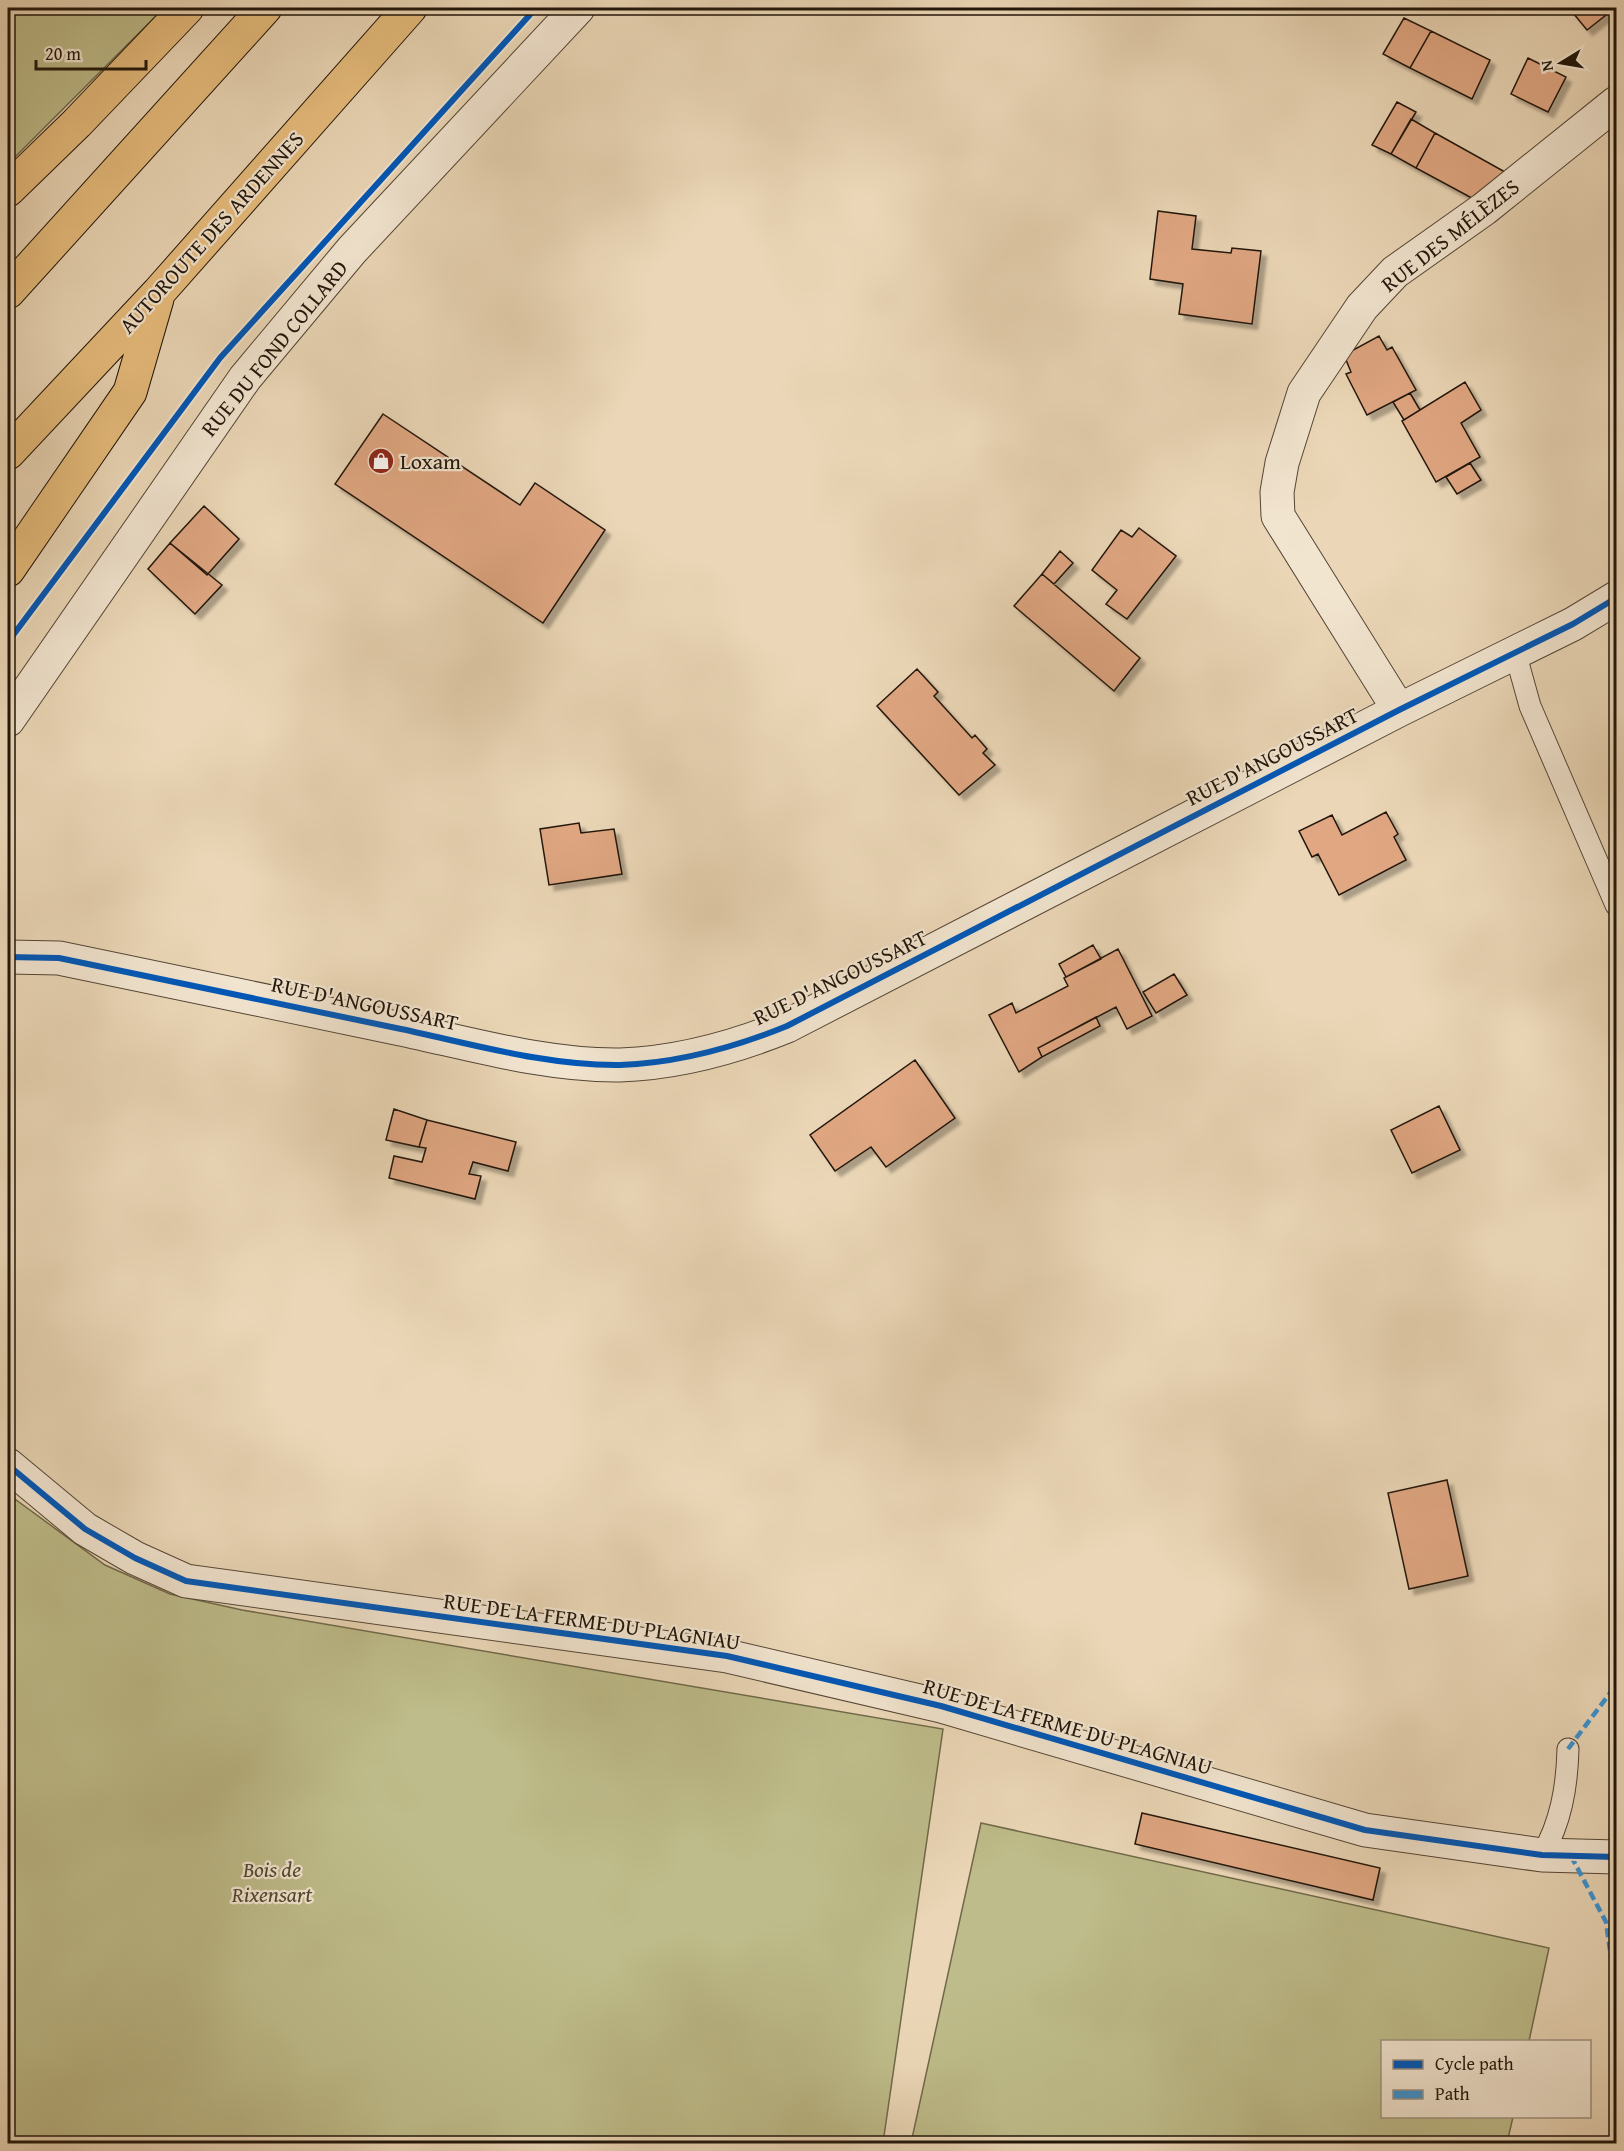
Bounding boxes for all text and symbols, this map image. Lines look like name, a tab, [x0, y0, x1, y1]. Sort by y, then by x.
scale bar	[36, 33, 146, 71]
north arrow	[1531, 33, 1591, 93]
text: 20 m	[45, 40, 81, 67]
text: N	[1533, 58, 1559, 73]
street label: AUTOROUTE DES ARDENNES	[111, 124, 311, 340]
street label: RUE DES MÉLÈZES	[1374, 171, 1526, 299]
street label: RUE DU FOND COLLARD	[193, 253, 355, 443]
place label: Loxam	[400, 445, 461, 477]
shop icon: Loxam	[366, 446, 396, 476]
street label: RUE D'ANGOUSSART	[1180, 699, 1364, 813]
street label: RUE D'ANGOUSSART	[748, 921, 932, 1033]
street label: RUE D'ANGOUSSART	[269, 968, 461, 1038]
street label: RUE DE LA FERME DU PLAGNIAU	[442, 1584, 742, 1658]
street label: RUE DE LA FERME DU PLAGNIAU	[920, 1669, 1216, 1783]
park label: Bois de Rixensart	[231, 1853, 313, 1910]
legend	[1381, 2040, 1591, 2118]
text: Cycle path	[1435, 2050, 1514, 2077]
text: Path	[1435, 2080, 1470, 2107]

